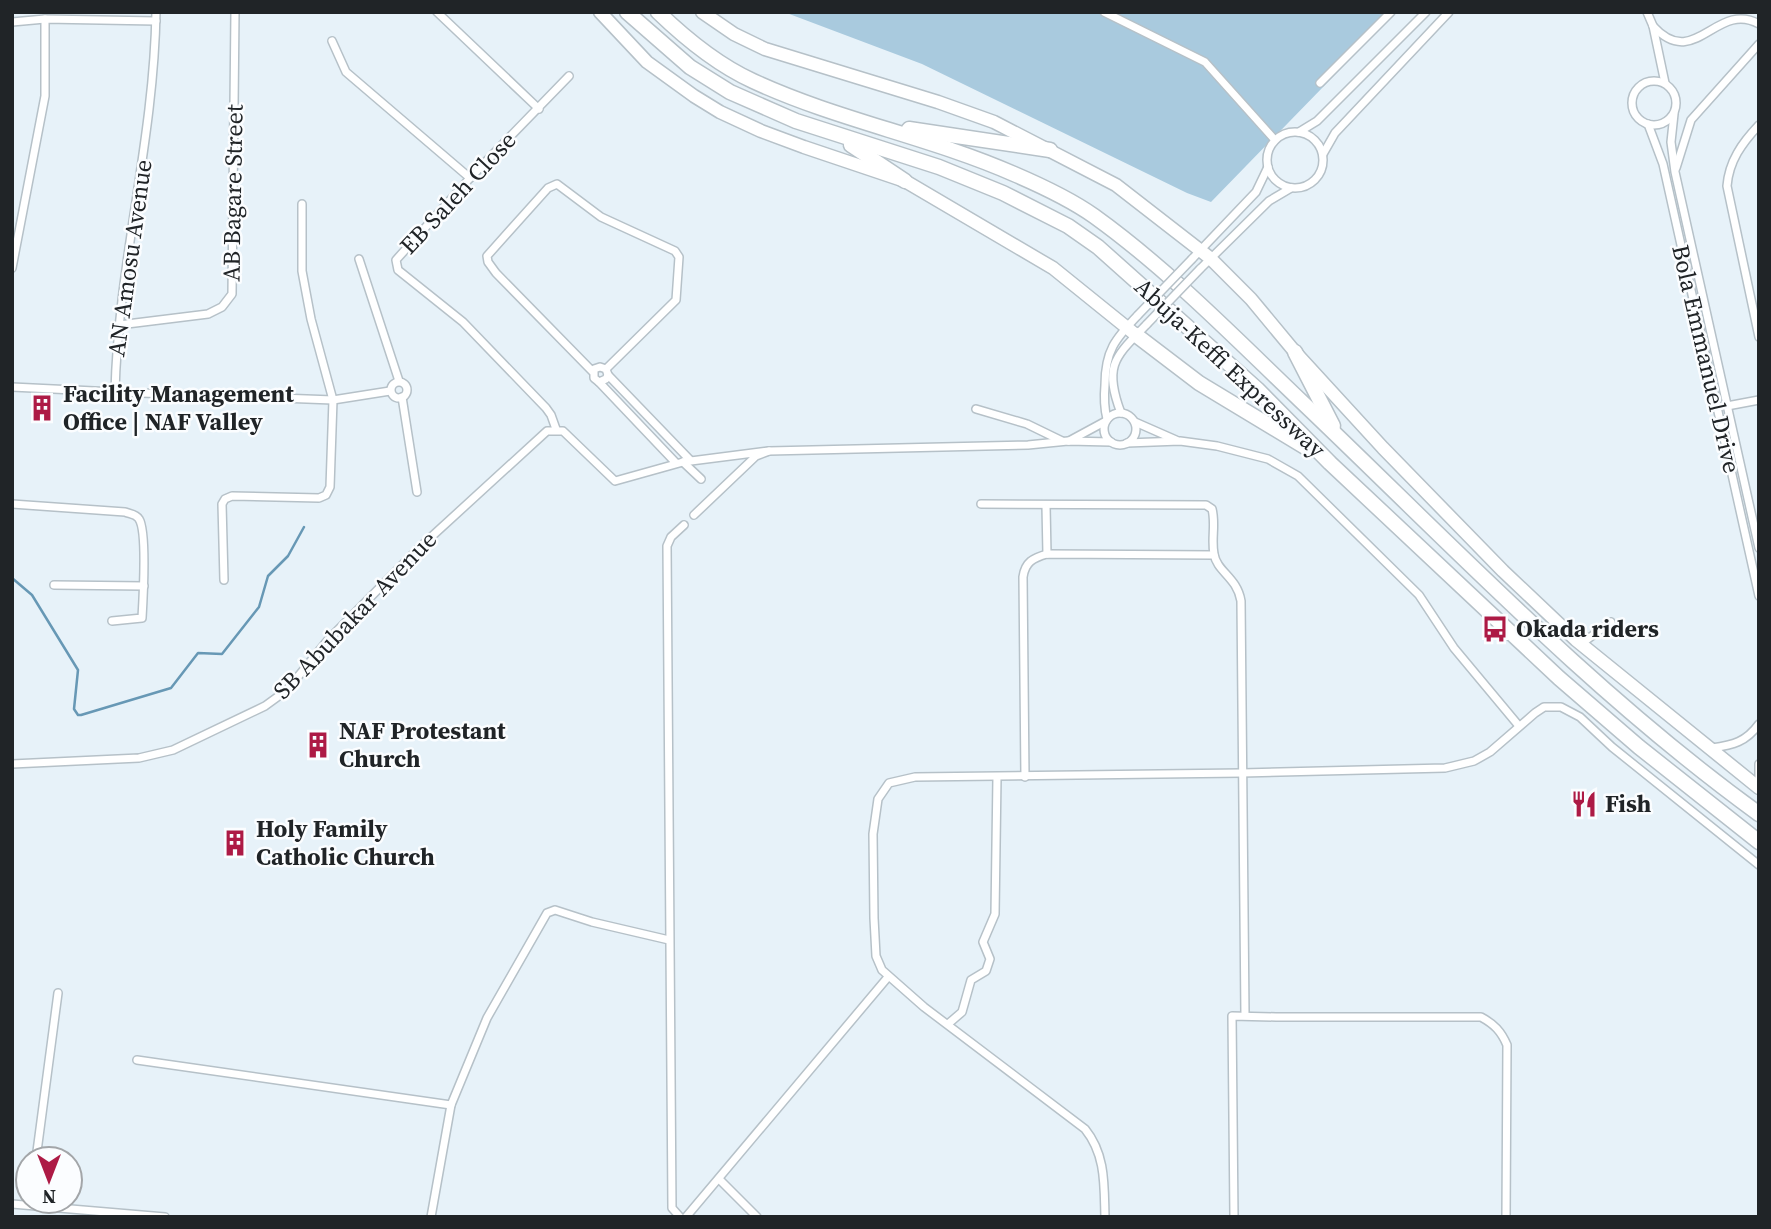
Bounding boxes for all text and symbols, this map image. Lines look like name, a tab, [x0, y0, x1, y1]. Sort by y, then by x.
street label: AB Bagare Street	[214, 104, 251, 282]
street label: EB Saleh Close	[392, 124, 523, 261]
street label: AN Amosu Avenue	[99, 157, 160, 358]
street label: Bola Emmanuel Drive	[1664, 241, 1749, 476]
street label: Abuja-Keffi Expressway	[1128, 270, 1334, 466]
place label: Facility Management Office | NAF Valley	[63, 377, 294, 438]
building icon: Facility Management Office | NAF Valley	[27, 393, 57, 423]
street label: SB Abubakar Avenue	[266, 523, 444, 706]
place label: Okada riders	[1516, 612, 1659, 645]
bus stop icon: Okada riders	[1480, 614, 1510, 644]
place label: NAF Protestant Church	[339, 714, 506, 775]
building icon: NAF Protestant Church	[303, 730, 333, 760]
place label: Fish	[1605, 787, 1651, 820]
restaurant icon: Fish	[1569, 789, 1599, 819]
place label: Holy Family Catholic Church	[256, 812, 435, 873]
building icon: Holy Family Catholic Church	[220, 828, 250, 858]
north arrow	[14, 1145, 84, 1215]
text: N	[42, 1184, 56, 1210]

